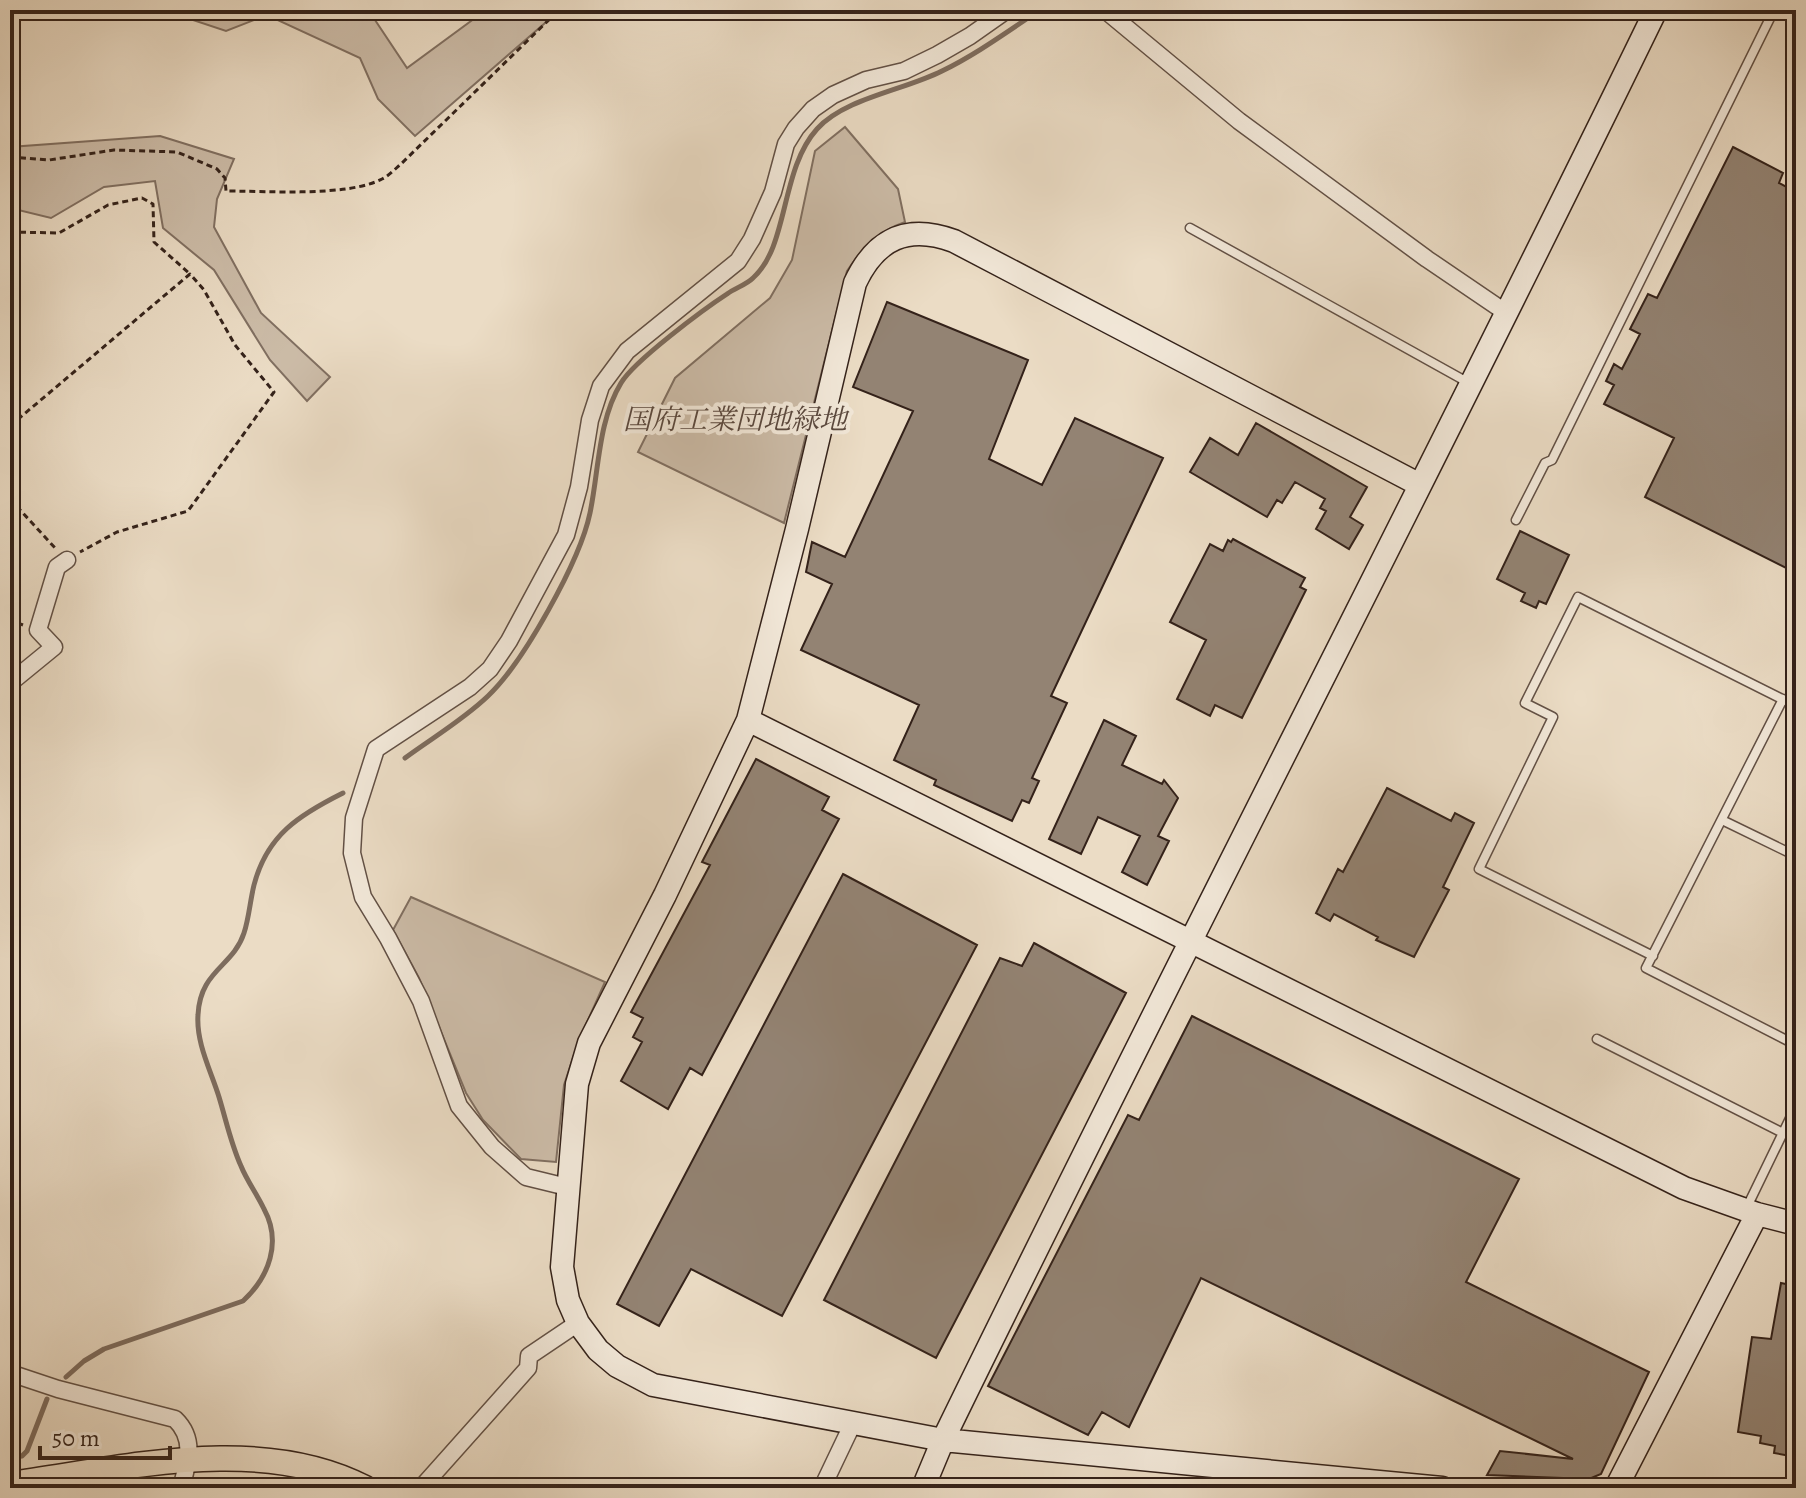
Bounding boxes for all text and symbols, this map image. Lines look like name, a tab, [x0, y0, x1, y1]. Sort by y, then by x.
park label: 国府工業団地緑地	[623, 401, 850, 439]
scale bar	[40, 1410, 170, 1460]
text: 50 m	[52, 1422, 100, 1454]

